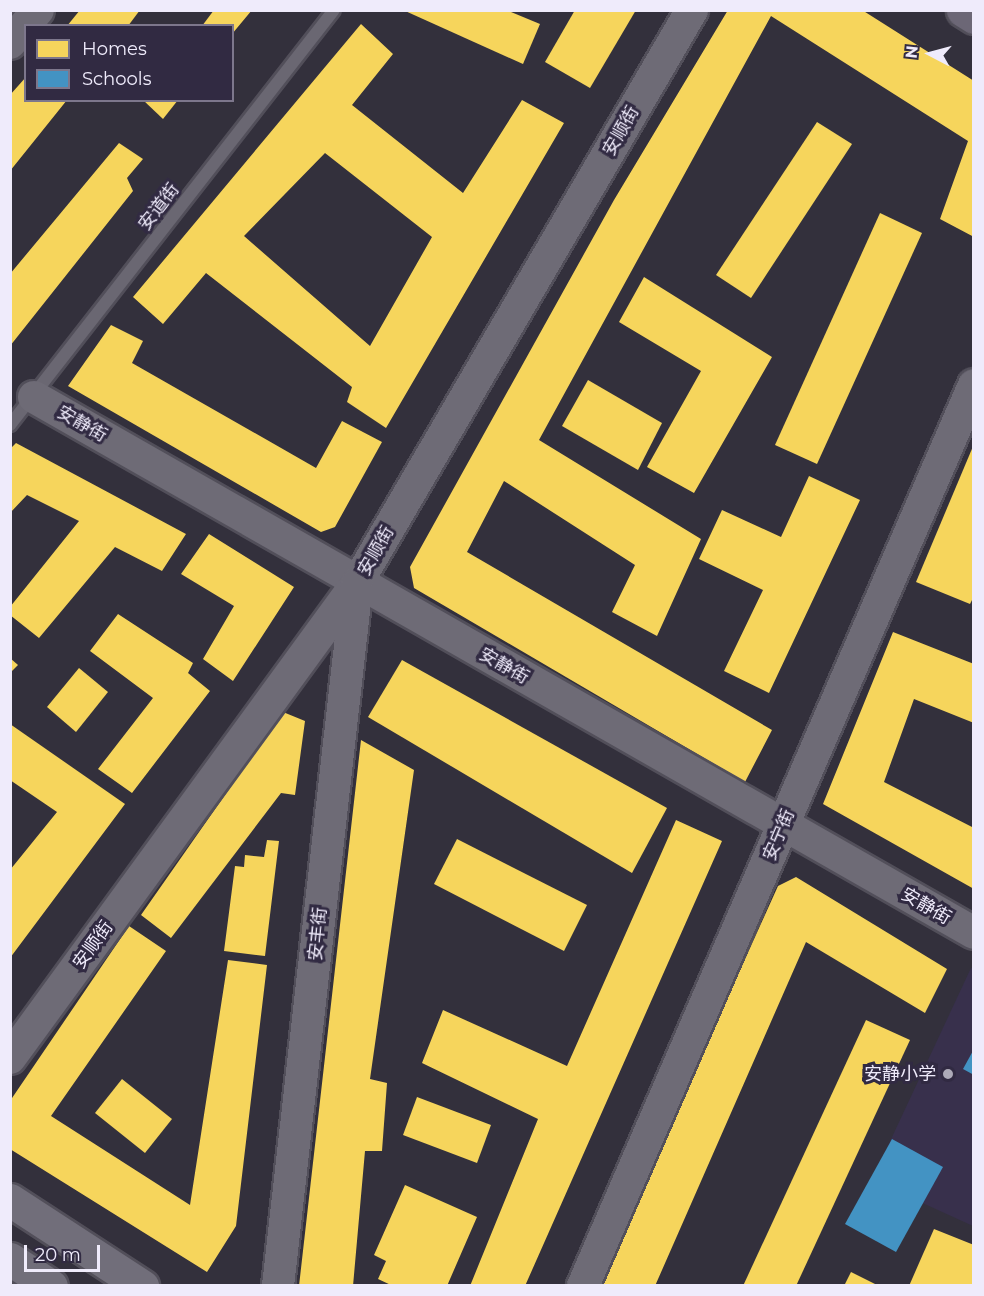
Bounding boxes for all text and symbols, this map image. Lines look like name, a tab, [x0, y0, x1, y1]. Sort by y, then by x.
legend	[24, 24, 234, 102]
north arrow	[900, 24, 960, 84]
text: Homes	[82, 38, 147, 60]
text: N	[901, 45, 922, 59]
text: Schools	[82, 68, 151, 90]
street label: 安顺街	[598, 102, 644, 160]
street label: 安道街	[134, 179, 184, 235]
street label: 安静街	[53, 401, 111, 447]
street label: 安顺街	[353, 522, 399, 580]
street label: 安静街	[475, 643, 533, 689]
street label: 安宁街	[759, 806, 799, 864]
street label: 安静街	[897, 883, 955, 929]
street label: 安丰街	[304, 906, 332, 962]
street label: 安顺街	[68, 917, 118, 973]
place label: 安静小学	[864, 1063, 936, 1085]
marker: 安静小学	[941, 1067, 955, 1081]
scale bar	[27, 1233, 104, 1271]
text: 20 m	[35, 1244, 81, 1266]

